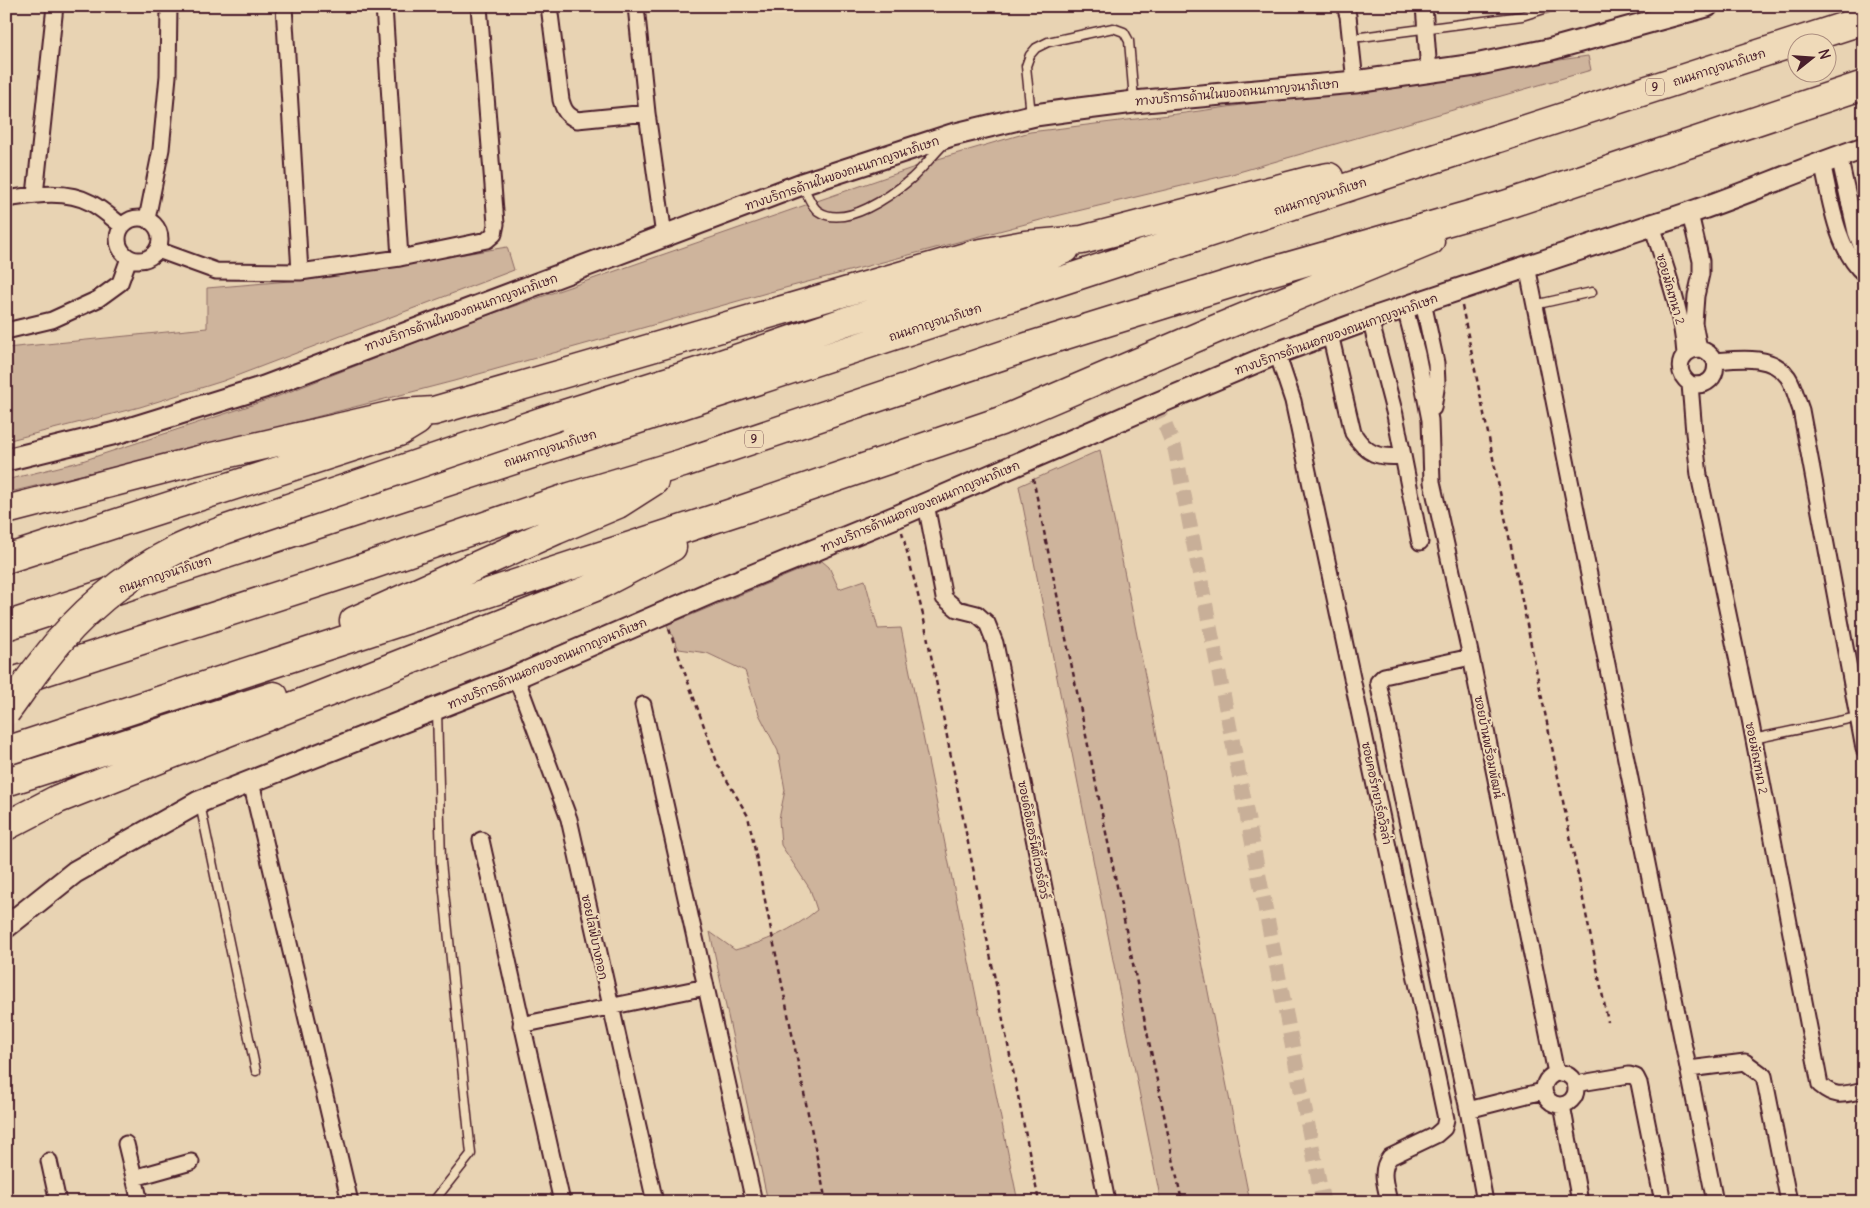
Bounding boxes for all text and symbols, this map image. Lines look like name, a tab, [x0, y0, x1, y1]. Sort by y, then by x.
north arrow	[1788, 32, 1838, 82]
street label: ถนนกาญจนาภิเษก	[1671, 45, 1767, 89]
text: N	[1814, 47, 1834, 61]
street label: ทางบริการด้านในของถนนกาญจนาภิเษก	[1135, 76, 1339, 108]
road number: 9	[1646, 78, 1664, 95]
street label: ทางบริการด้านในของถนนกาญจนาภิเษก	[743, 133, 941, 213]
street label: ถนนกาญจนาภิเษก	[1272, 174, 1368, 218]
street label: ซอยมัณฑนา 2	[1654, 252, 1688, 327]
street label: ทางบริการด้านในของถนนกาญจนาภิเษก	[362, 270, 560, 354]
street label: ทางบริการด้านนอกของถนนกาญจนาภิเษก	[1232, 290, 1440, 378]
street label: ถนนกาญจนาภิเษก	[887, 300, 983, 344]
street label: ถนนกาญจนาภิเษก	[502, 426, 598, 470]
road number: 9	[745, 430, 763, 448]
street label: ทางบริการด้านนอกของถนนกาญจนาภิเษก	[818, 457, 1022, 555]
street label: ถนนกาญจนาภิเษก	[117, 552, 213, 596]
street label: ทางบริการด้านนอกของถนนกาญจนาภิเษก	[445, 614, 649, 712]
street label: ซอยบ้านพร้อมพัฒน์	[1472, 694, 1506, 800]
street label: ซอยมัณฑนา 2	[1743, 721, 1771, 796]
street label: ซอยคอร์ทยาร์ดวิลล่า	[1359, 740, 1395, 846]
street label: ซอยดิอิเธอร์นิตี้เวอร์ดัวร์	[1015, 779, 1056, 901]
street label: ซอยไลฟ์บางกอก	[579, 893, 611, 981]

